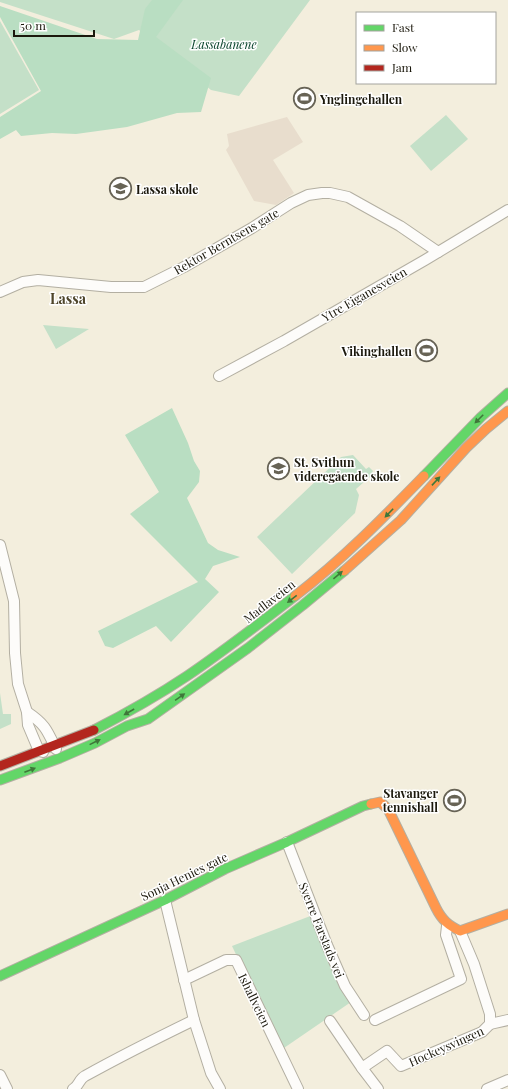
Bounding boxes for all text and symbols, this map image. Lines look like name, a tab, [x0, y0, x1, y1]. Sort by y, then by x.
scale bar	[14, 12, 94, 38]
legend	[356, 12, 496, 84]
text: 50 m	[20, 17, 46, 33]
text: Fast	[392, 19, 415, 35]
park label: Lassabanene	[190, 36, 257, 52]
text: Slow	[392, 39, 418, 55]
text: Jam	[391, 59, 413, 75]
sports icon: Ynglingehallen	[291, 86, 317, 112]
place label: Ynglingehallen	[319, 91, 403, 107]
school or university icon: Lassa skole	[108, 176, 134, 202]
place label: Lassa skole	[136, 181, 198, 197]
street label: Rektor Berntsens gate	[170, 204, 282, 278]
street label: Ytre Eiganesveien	[318, 263, 409, 325]
district label: Lassa	[50, 289, 87, 308]
sports icon: Vikinghallen	[414, 338, 440, 364]
place label: Vikinghallen	[341, 343, 413, 359]
one-way arrow	[474, 414, 484, 424]
place label: St. Svithun videregående skole	[293, 454, 399, 484]
school or university icon: St. Svithun videregående skole	[266, 456, 292, 482]
one-way arrow	[432, 476, 441, 486]
one-way arrow	[384, 508, 394, 518]
one-way arrow	[333, 571, 344, 580]
street label: Madlaveien	[240, 576, 298, 626]
one-way arrow	[287, 595, 298, 603]
one-way arrow	[174, 693, 185, 701]
one-way arrow	[123, 708, 135, 715]
one-way arrow	[90, 739, 101, 746]
one-way arrow	[25, 766, 37, 772]
place label: Stavanger tennishall	[382, 785, 438, 815]
sports icon: Stavanger tennishall	[441, 787, 467, 813]
street label: Sonja Henies gate	[138, 848, 230, 904]
street label: Sverre Farstads vei	[296, 880, 349, 981]
street label: Ishallveien	[235, 970, 275, 1030]
street label: Hockeysvingen	[406, 1022, 486, 1070]

